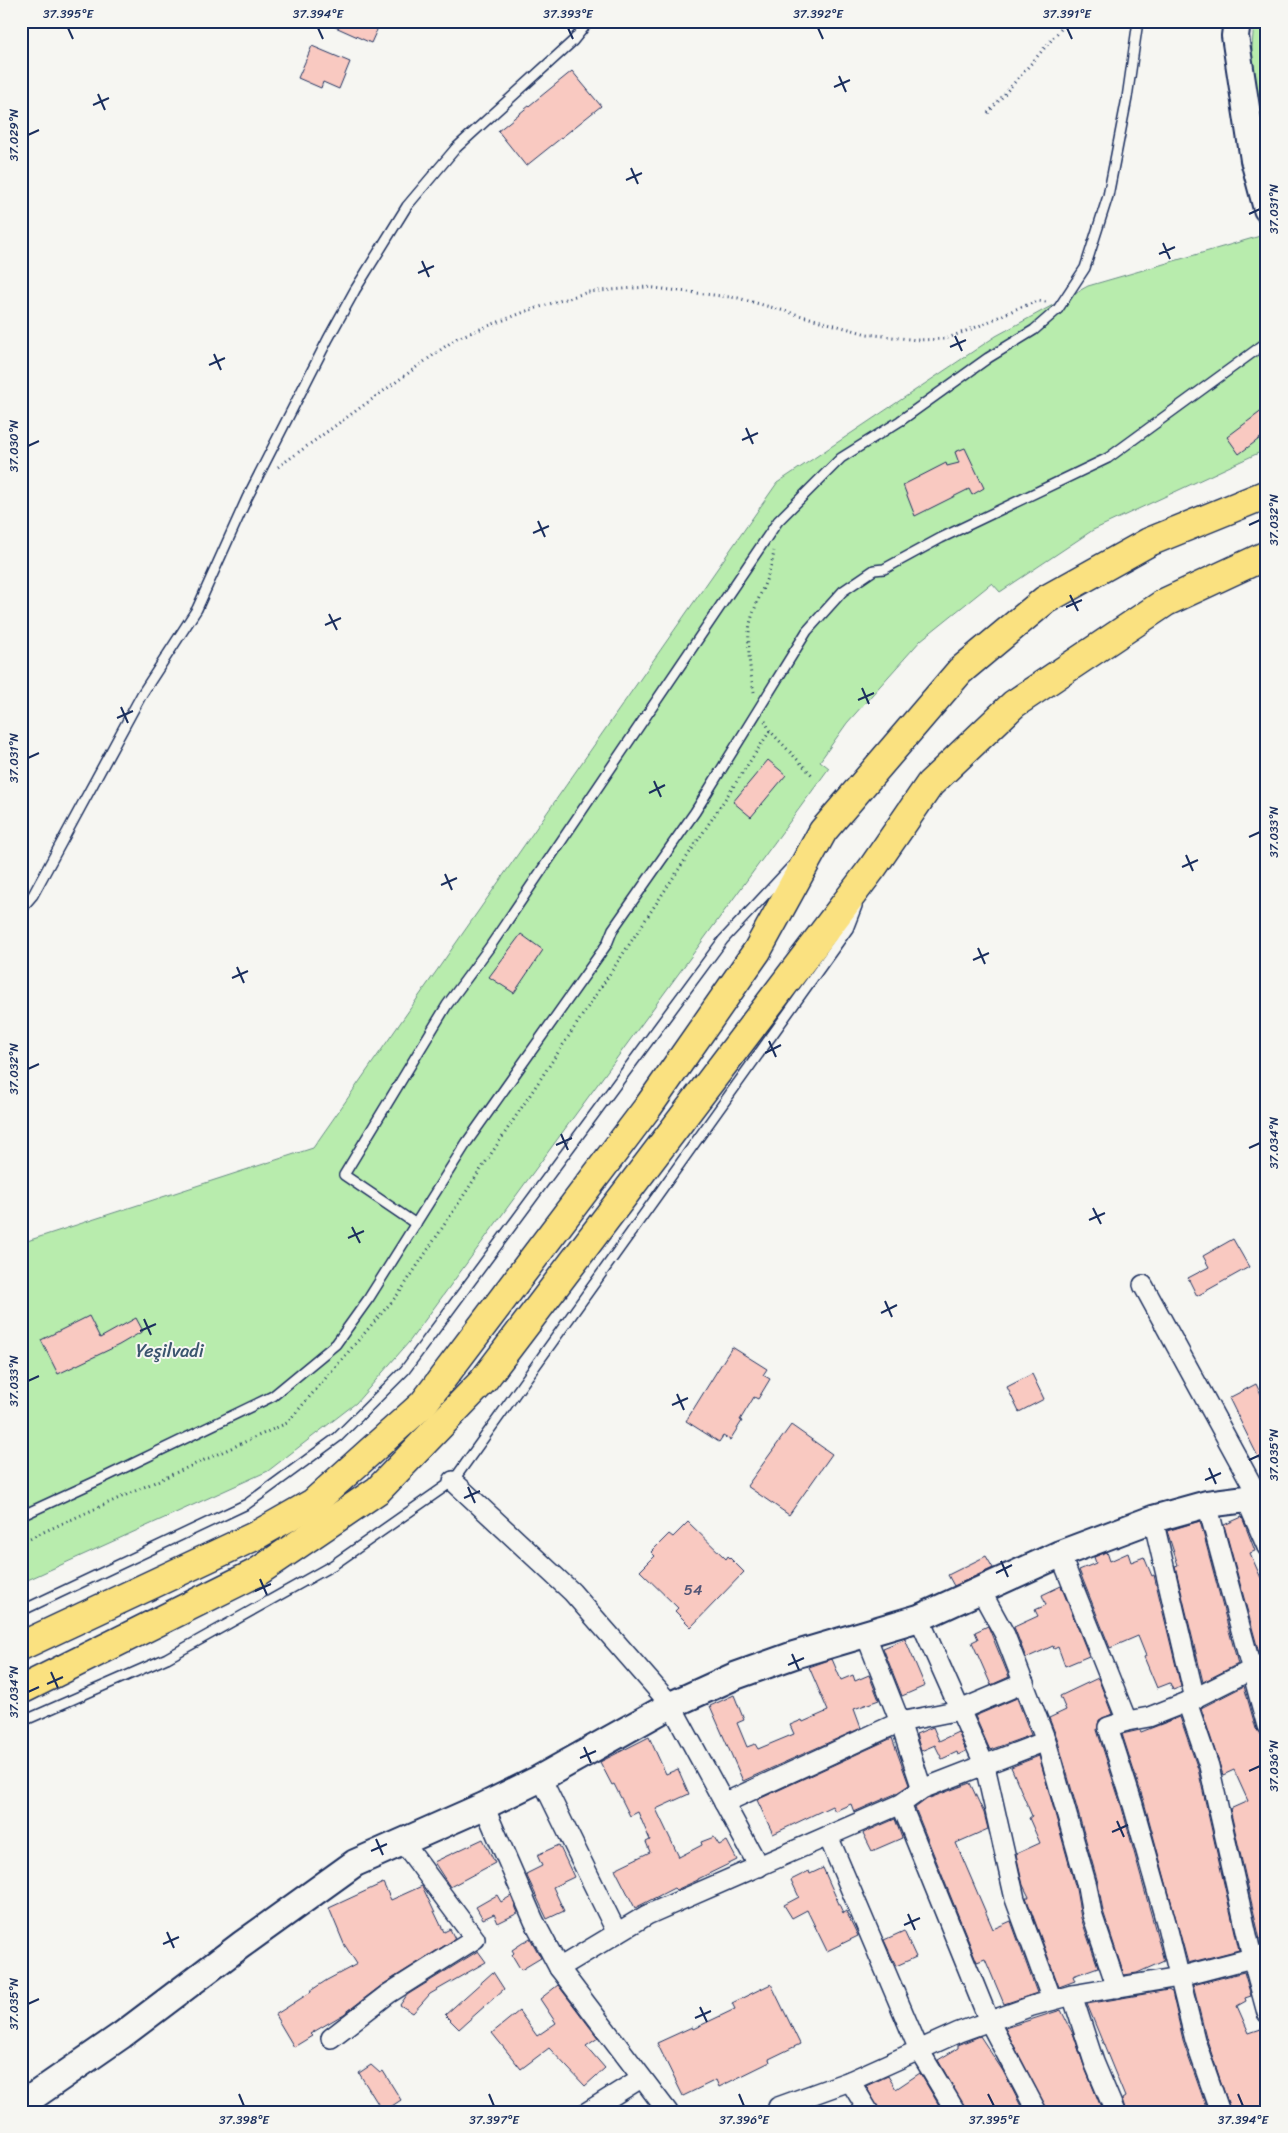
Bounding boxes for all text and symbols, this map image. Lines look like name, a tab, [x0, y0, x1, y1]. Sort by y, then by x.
text: 37.395°E	[43, 3, 94, 25]
text: 37.394°E	[293, 3, 344, 25]
text: 37.393°E	[543, 3, 594, 25]
text: 37.392°E	[793, 3, 844, 25]
text: 37.391°E	[1043, 3, 1092, 25]
text: 37.029°N	[3, 108, 25, 161]
text: 37.031°N	[1263, 183, 1285, 234]
text: 37.030°N	[3, 419, 25, 472]
text: 37.032°N	[1263, 494, 1285, 546]
text: 37.031°N	[3, 732, 25, 783]
text: 37.033°N	[1263, 806, 1285, 858]
text: 37.032°N	[3, 1043, 25, 1095]
text: 37.034°N	[1263, 1116, 1285, 1169]
park label: Yeşilvadi	[136, 1335, 205, 1367]
text: 37.033°N	[3, 1355, 25, 1407]
text: 37.035°N	[1263, 1428, 1285, 1481]
house number: 54	[684, 1577, 702, 1603]
text: 37.034°N	[3, 1665, 25, 1718]
text: 37.036°N	[1263, 1740, 1285, 1792]
text: 37.035°N	[3, 1977, 25, 2030]
text: 37.398°E	[219, 2109, 270, 2131]
text: 37.397°E	[469, 2109, 520, 2131]
text: 37.396°E	[719, 2109, 770, 2131]
text: 37.395°E	[969, 2109, 1020, 2131]
text: 37.394°E	[1218, 2109, 1269, 2131]

